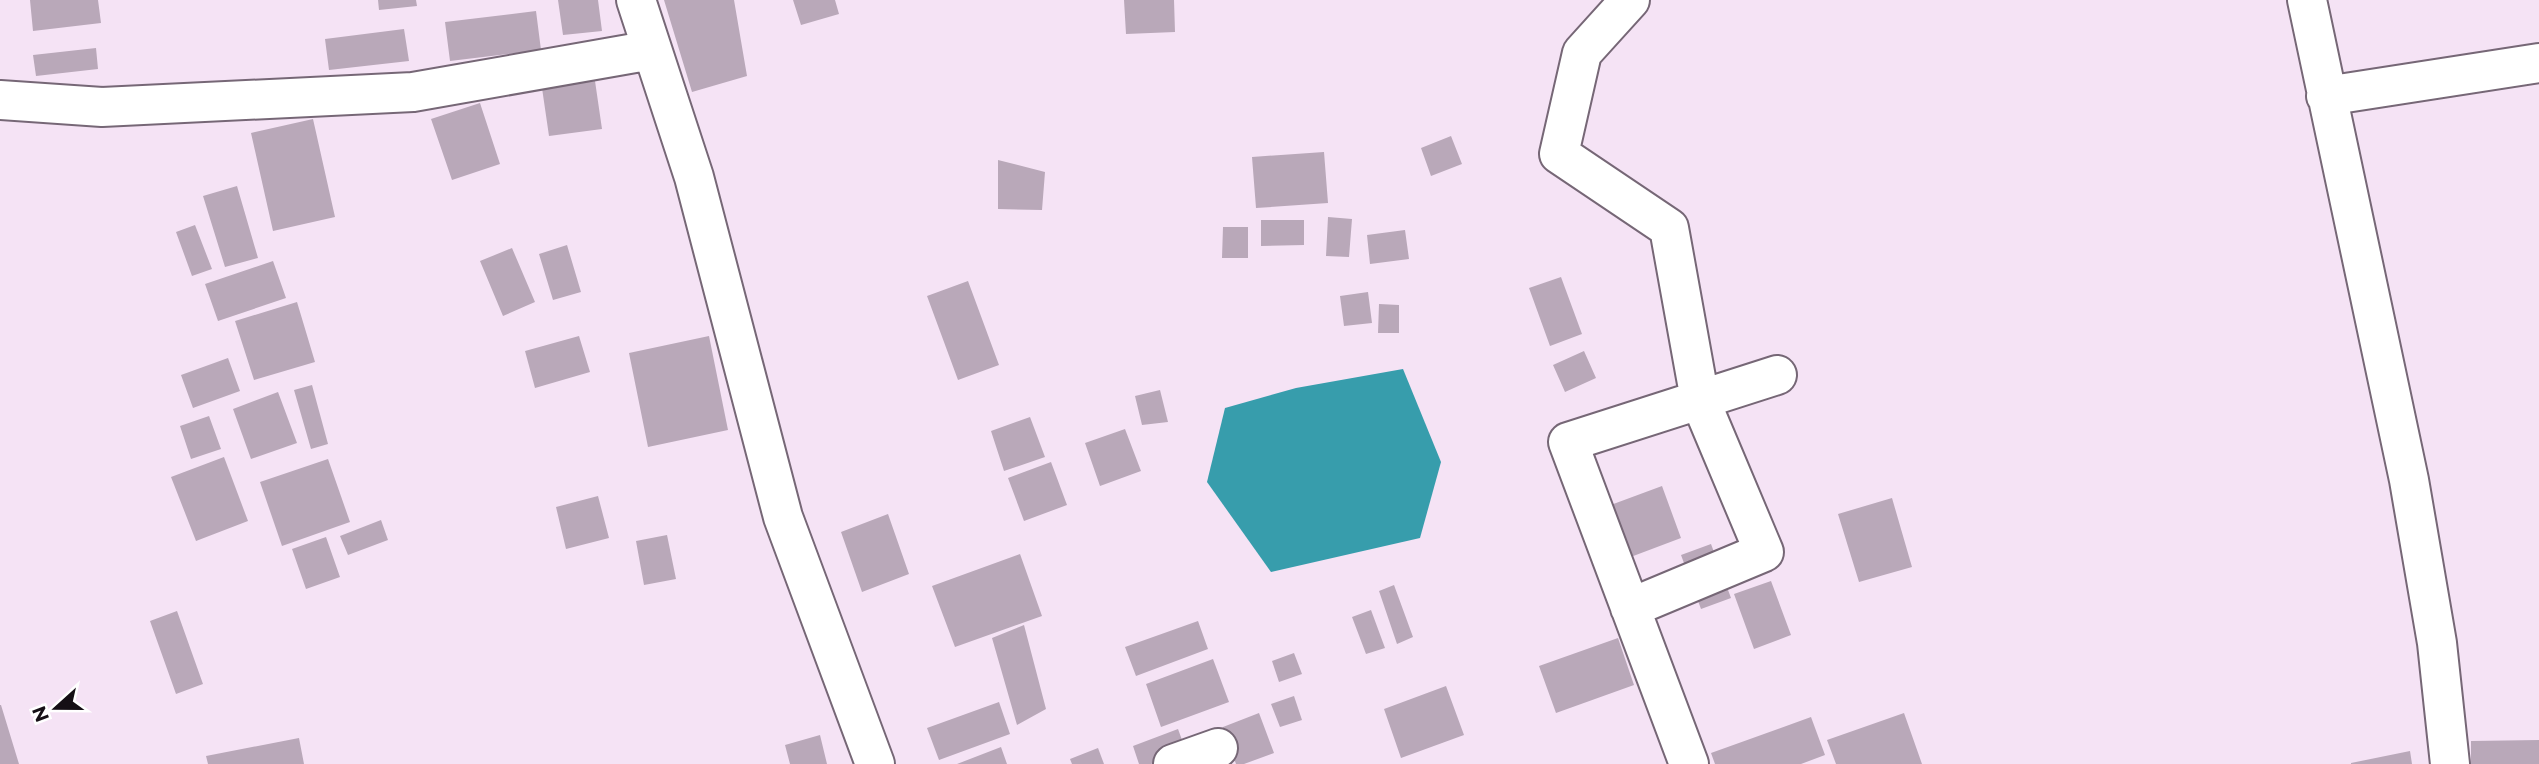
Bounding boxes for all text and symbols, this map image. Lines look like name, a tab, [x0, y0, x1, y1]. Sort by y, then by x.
north arrow	[21, 673, 91, 743]
text: N	[27, 703, 54, 725]

